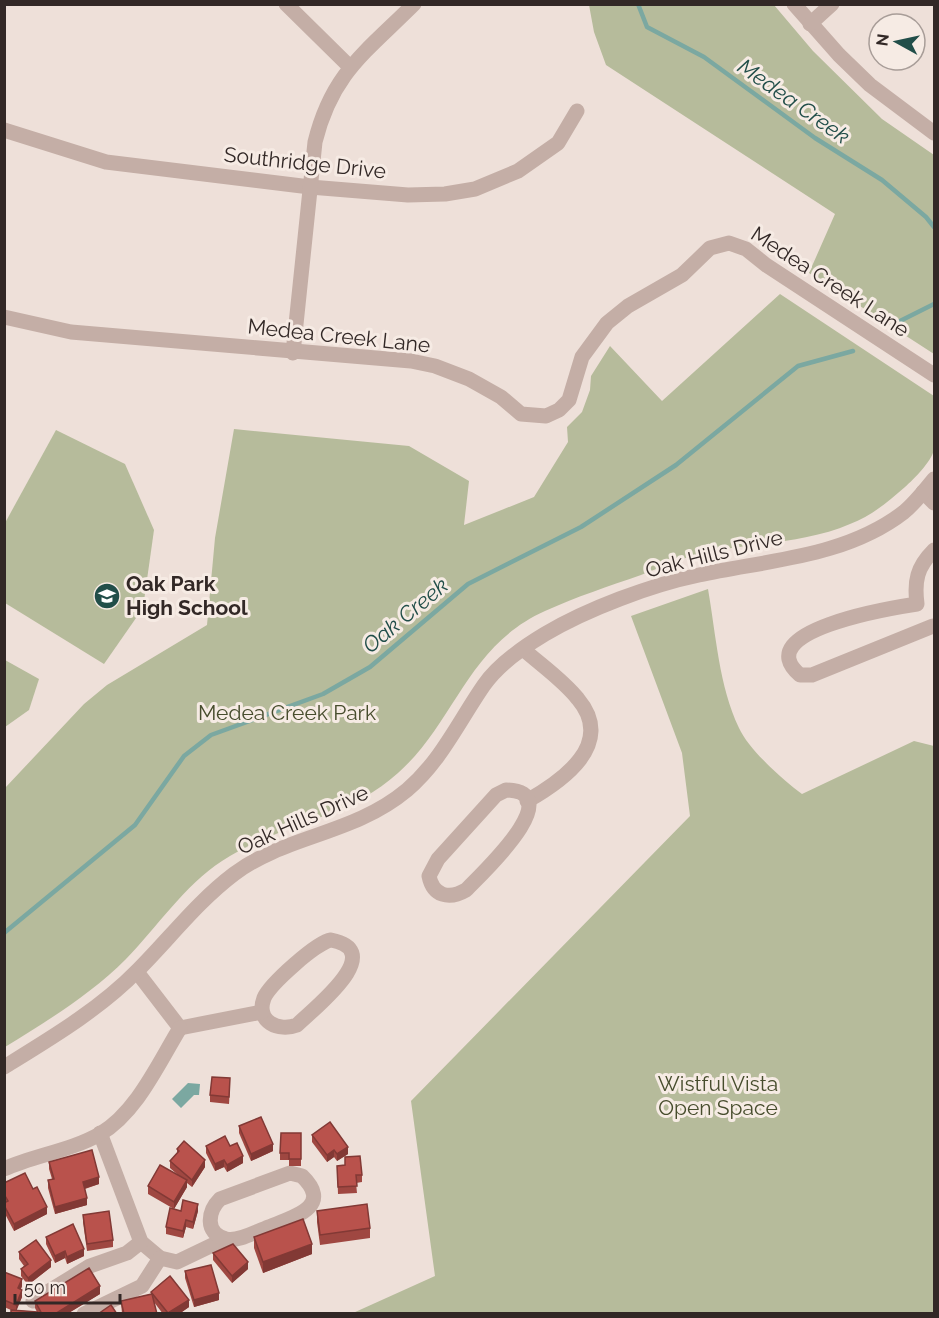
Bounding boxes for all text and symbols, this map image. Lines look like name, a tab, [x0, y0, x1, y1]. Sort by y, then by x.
north arrow	[867, 12, 927, 72]
text: N	[872, 33, 893, 47]
water label: Medea Creek	[733, 53, 855, 149]
street label: Southridge Drive	[223, 142, 387, 183]
street label: Medea Creek Lane	[746, 221, 914, 342]
street label: Medea Creek Lane	[246, 313, 432, 358]
street label: Oak Hills Drive	[643, 524, 785, 583]
place label: Oak Park High School	[126, 571, 248, 620]
water label: Oak Creek	[357, 572, 453, 658]
school or university icon: Oak Park High School	[92, 581, 122, 611]
park label: Medea Creek Park	[198, 700, 376, 725]
street label: Oak Hills Drive	[233, 780, 372, 860]
park label: Wistful Vista Open Space	[658, 1071, 778, 1120]
scale bar	[15, 1267, 120, 1305]
text: 50 m	[24, 1277, 66, 1298]

